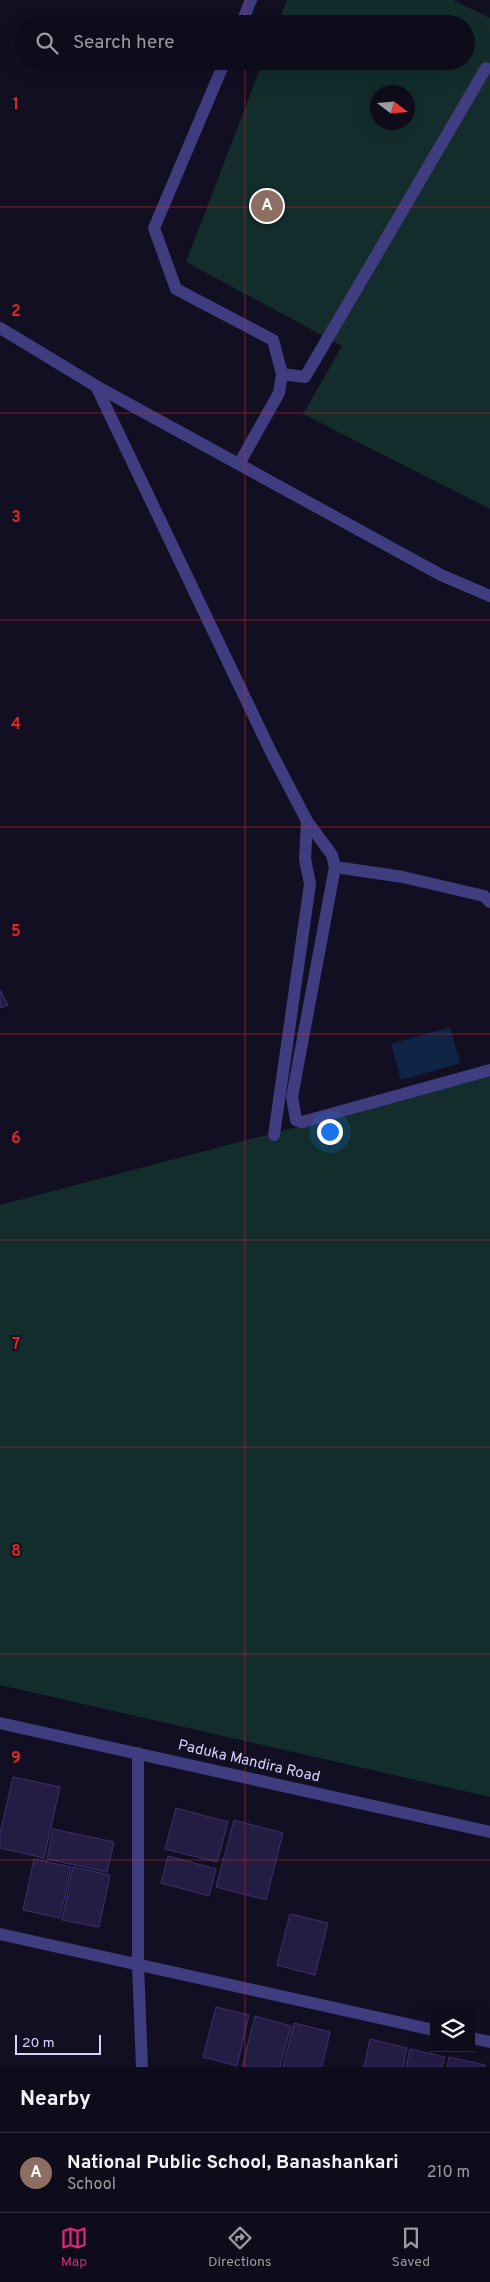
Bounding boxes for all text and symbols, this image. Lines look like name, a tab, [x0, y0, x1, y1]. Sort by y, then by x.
search box	[15, 15, 475, 70]
icon: search	[33, 29, 61, 57]
text: Search here	[73, 31, 175, 55]
north arrow	[370, 85, 415, 130]
text: 1	[13, 95, 19, 115]
pin: A	[251, 187, 283, 225]
text: 2	[11, 302, 21, 322]
text: 3	[11, 508, 21, 528]
text: 4	[11, 715, 21, 735]
text: 5	[11, 922, 21, 942]
your location	[317, 1119, 343, 1145]
text: 6	[11, 1129, 21, 1149]
text: 7	[12, 1335, 20, 1355]
text: 8	[11, 1542, 21, 1562]
street label: Paduka Mandira Road	[176, 1736, 322, 1788]
text: 9	[11, 1749, 21, 1769]
map controls	[430, 2007, 475, 2052]
button: layers	[430, 2007, 475, 2052]
scale bar	[15, 2032, 101, 2055]
text: 20 m	[22, 2035, 55, 2052]
text: Nearby	[20, 2086, 91, 2113]
text: National Public School, Banashankari	[67, 2151, 399, 2175]
text: A	[30, 2163, 42, 2183]
text: 210 m	[427, 2163, 470, 2183]
text: School	[67, 2175, 116, 2195]
tab: Map	[60, 2224, 88, 2271]
tab: Directions	[208, 2224, 272, 2271]
tab: Saved	[392, 2224, 430, 2271]

